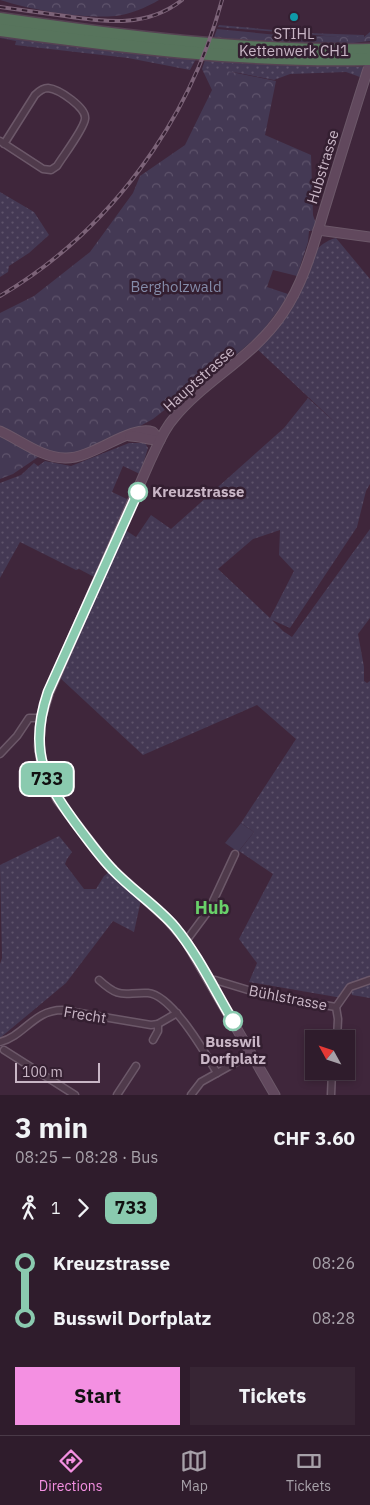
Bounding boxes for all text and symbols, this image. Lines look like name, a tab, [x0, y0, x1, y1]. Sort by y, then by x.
marker: STIHL Kettenwerk CH1	[288, 11, 300, 23]
place label: STIHL Kettenwerk CH1	[239, 24, 349, 60]
street label: Hubstrasse	[302, 127, 343, 206]
park label: Bergholzwald	[130, 277, 222, 296]
street label: Hauptstrasse	[159, 342, 238, 416]
marker: Kreuzstrasse	[128, 482, 148, 502]
place label: Kreuzstrasse	[152, 482, 244, 501]
line badge: 733	[18, 763, 76, 795]
text: 733	[31, 767, 63, 790]
district label: Hub	[195, 896, 229, 919]
street label: Bühlstrasse	[247, 981, 329, 1014]
street label: Frecht	[62, 1002, 108, 1027]
marker: Busswil Dorfplatz	[223, 1011, 243, 1031]
north arrow	[305, 1030, 355, 1080]
map controls	[305, 1030, 355, 1080]
place label: Busswil Dorfplatz	[200, 1032, 266, 1068]
scale bar	[15, 1060, 100, 1083]
text: 100 m	[22, 1063, 63, 1081]
text: 3 min	[15, 1109, 88, 1146]
text: CHF 3.60	[273, 1126, 355, 1150]
text: 08:25 – 08:28 · Bus	[15, 1147, 158, 1167]
icon: walk	[15, 1194, 43, 1222]
icon: forward	[69, 1194, 97, 1222]
text: 733	[115, 1196, 147, 1219]
text: 1	[51, 1198, 61, 1218]
text: Kreuzstrasse	[53, 1251, 170, 1275]
text: 08:26	[312, 1253, 355, 1273]
text: Busswil Dorfplatz	[53, 1306, 211, 1330]
text: 08:28	[312, 1308, 355, 1328]
button: Start	[15, 1367, 180, 1425]
button: Tickets	[190, 1367, 355, 1425]
tab: Directions	[39, 1447, 103, 1495]
tab: Map	[180, 1447, 208, 1495]
tab: Tickets	[286, 1447, 331, 1495]

